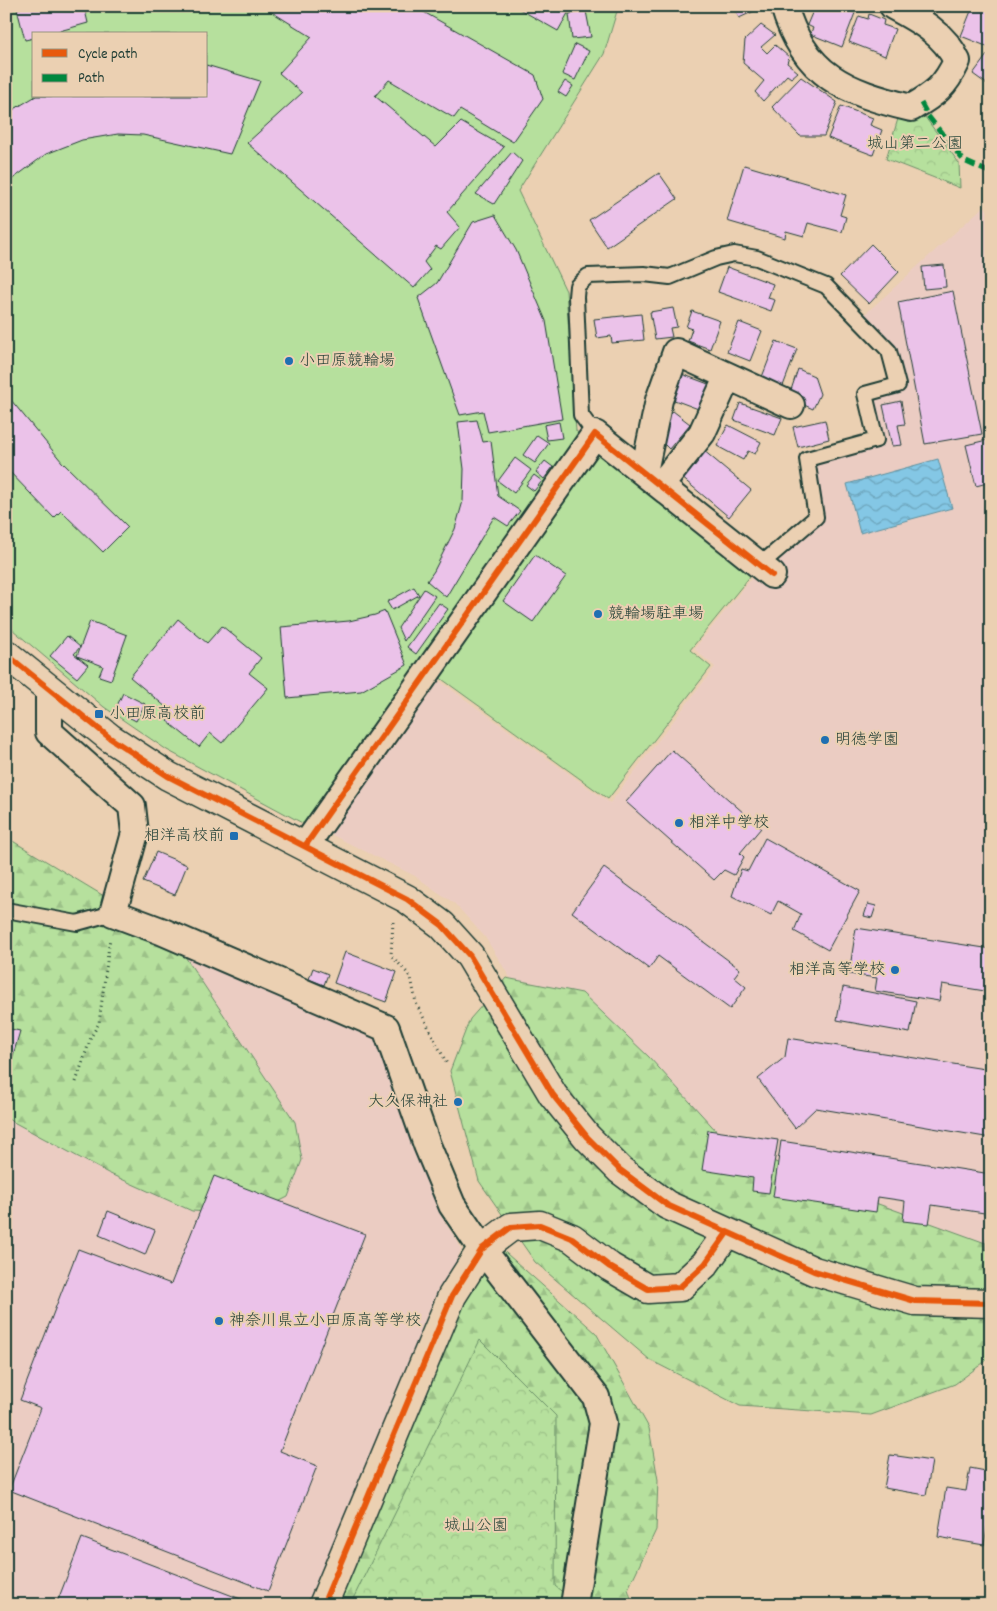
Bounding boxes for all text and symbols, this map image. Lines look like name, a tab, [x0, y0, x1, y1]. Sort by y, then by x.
legend	[32, 32, 208, 98]
text: Cycle path	[78, 44, 138, 66]
text: Path	[78, 68, 104, 90]
park label: 城山第二公園	[867, 133, 963, 156]
place label: 小田原競輪場	[299, 350, 395, 373]
marker: 小田原競輪場	[283, 355, 295, 367]
place label: 競輪場駐車場	[608, 603, 704, 626]
marker: 競輪場駐車場	[592, 608, 604, 620]
place label: 小田原高校前	[109, 703, 205, 726]
marker: 小田原高校前	[93, 708, 105, 720]
place label: 明徳学園	[835, 729, 899, 752]
marker: 明徳学園	[819, 734, 831, 746]
place label: 相洋中学校	[689, 812, 769, 835]
marker: 相洋中学校	[673, 817, 685, 829]
place label: 相洋高校前	[144, 825, 224, 848]
marker: 相洋高校前	[228, 830, 240, 842]
place label: 相洋高等学校	[789, 959, 885, 982]
marker: 相洋高等学校	[889, 964, 901, 976]
place label: 大久保神社	[368, 1091, 448, 1114]
marker: 大久保神社	[452, 1096, 464, 1108]
place label: 神奈川県立小田原高等学校	[229, 1310, 421, 1333]
marker: 神奈川県立小田原高等学校	[213, 1315, 225, 1327]
park label: 城山公園	[444, 1515, 508, 1538]

